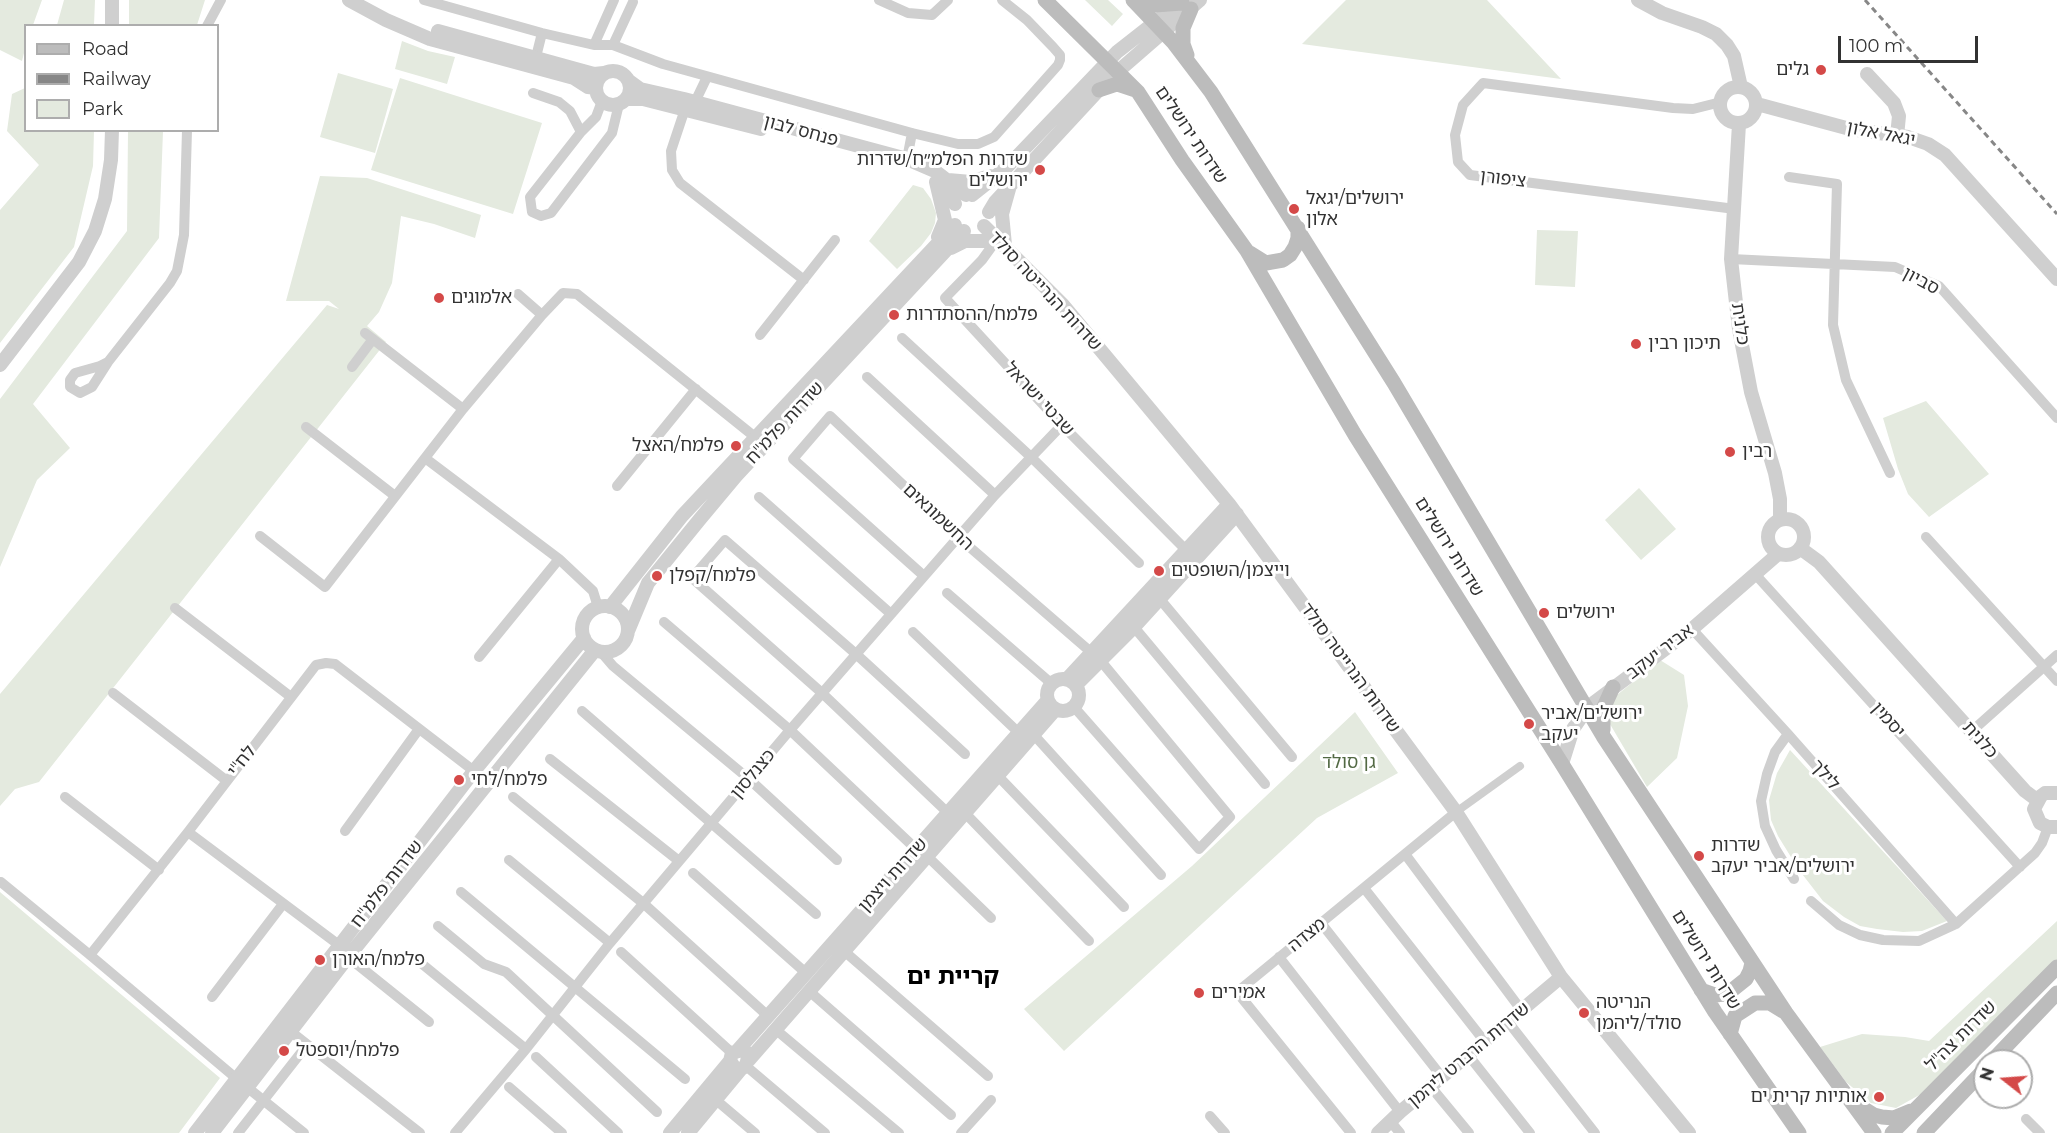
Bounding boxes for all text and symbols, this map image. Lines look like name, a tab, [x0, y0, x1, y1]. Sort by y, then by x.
legend	[24, 24, 219, 132]
scale bar	[1841, 24, 1980, 62]
text: 100 m	[1849, 35, 1903, 57]
text: Road	[82, 38, 129, 60]
place label: גלים	[1776, 59, 1809, 81]
marker: גלים	[1814, 63, 1828, 77]
text: Railway	[82, 68, 151, 90]
street label: שדרות ירושלים	[1150, 82, 1232, 188]
text: Park	[82, 98, 123, 120]
street label: פנחס לבון	[761, 111, 841, 151]
street label: יגאל אלון	[1845, 117, 1917, 151]
place label: שדרות הפלמ״ח/שדרות ירושלים	[857, 149, 1028, 192]
marker: שדרות הפלמ״ח/שדרות ירושלים	[1033, 163, 1047, 177]
street label: ציפורן	[1479, 165, 1527, 193]
place label: ירושלים/יגאל אלון	[1306, 188, 1404, 230]
marker: ירושלים/יגאל אלון	[1287, 202, 1301, 216]
street label: שדרות הנרייטה סולד	[984, 227, 1106, 355]
street label: סביון	[1899, 262, 1943, 300]
place label: אלמוגים	[451, 287, 512, 309]
marker: אלמוגים	[432, 291, 446, 305]
street label: כלנית	[1726, 301, 1754, 347]
place label: פלמח/ההסתדרות	[906, 304, 1038, 326]
marker: פלמח/ההסתדרות	[887, 308, 901, 322]
place label: תיכון רבין	[1648, 333, 1721, 355]
marker: תיכון רבין	[1629, 337, 1643, 351]
street label: שבטי ישראל	[999, 358, 1079, 440]
street label: שדרות פלמ"ח	[741, 377, 829, 469]
place label: פלמח/האצל	[632, 435, 724, 457]
marker: פלמח/האצל	[729, 439, 743, 453]
place label: רבין	[1742, 441, 1772, 463]
marker: רבין	[1723, 445, 1737, 459]
street label: החשמונאים	[898, 479, 978, 555]
street label: שדרות ירושלים	[1410, 493, 1488, 601]
place label: וייצמן/השופטים	[1171, 560, 1290, 582]
marker: וייצמן/השופטים	[1152, 564, 1166, 578]
place label: פלמח/קפלן	[669, 565, 756, 587]
marker: פלמח/קפלן	[650, 569, 664, 583]
street label: שדרות הנרייטה סולד	[1296, 599, 1404, 737]
place label: ירושלים	[1556, 602, 1615, 624]
marker: ירושלים	[1537, 606, 1551, 620]
street label: אביר יעקב	[1622, 620, 1698, 684]
street label: יסמין	[1867, 698, 1909, 742]
place label: ירושלים/אביר יעקב	[1541, 703, 1642, 746]
marker: ירושלים/אביר יעקב	[1522, 717, 1536, 731]
street label: כלנית	[1958, 717, 2002, 763]
street label: לח"י	[223, 741, 261, 781]
street label: כצנלסון	[726, 745, 780, 803]
park label: גן סולד	[1322, 752, 1376, 774]
street label: לילך	[1806, 755, 1844, 795]
place label: פלמח/לחי	[471, 769, 548, 791]
marker: פלמח/לחי	[452, 773, 466, 787]
street label: שדרות ויצמן	[854, 833, 932, 917]
place label: שדרות ירושלים/אביר יעקב	[1711, 835, 1855, 878]
street label: שדרות פלמ"ח	[346, 836, 428, 932]
marker: שדרות ירושלים/אביר יעקב	[1692, 849, 1706, 863]
street label: שדרות ירושלים	[1667, 906, 1745, 1014]
street label: מצדה	[1284, 913, 1330, 957]
place label: פלמח/האורן	[332, 949, 425, 971]
marker: פלמח/האורן	[313, 953, 327, 967]
district label: קריית ים	[907, 963, 999, 991]
place label: אמירים	[1211, 982, 1266, 1004]
marker: אמירים	[1192, 986, 1206, 1000]
place label: הנריטה סולד/ליהמן	[1596, 992, 1682, 1034]
street label: שדרות צה"ל	[1921, 996, 2001, 1076]
street label: שדרות הרברט ליהמן	[1404, 998, 1534, 1112]
marker: הנריטה סולד/ליהמן	[1577, 1006, 1591, 1020]
place label: פלמח/יוספטל	[296, 1040, 399, 1062]
marker: פלמח/יוספטל	[277, 1044, 291, 1058]
north arrow	[1973, 1049, 2033, 1109]
text: N	[1976, 1065, 1998, 1083]
place label: אותיות קרית ים	[1751, 1086, 1867, 1108]
marker: אותיות קרית ים	[1872, 1090, 1886, 1104]

